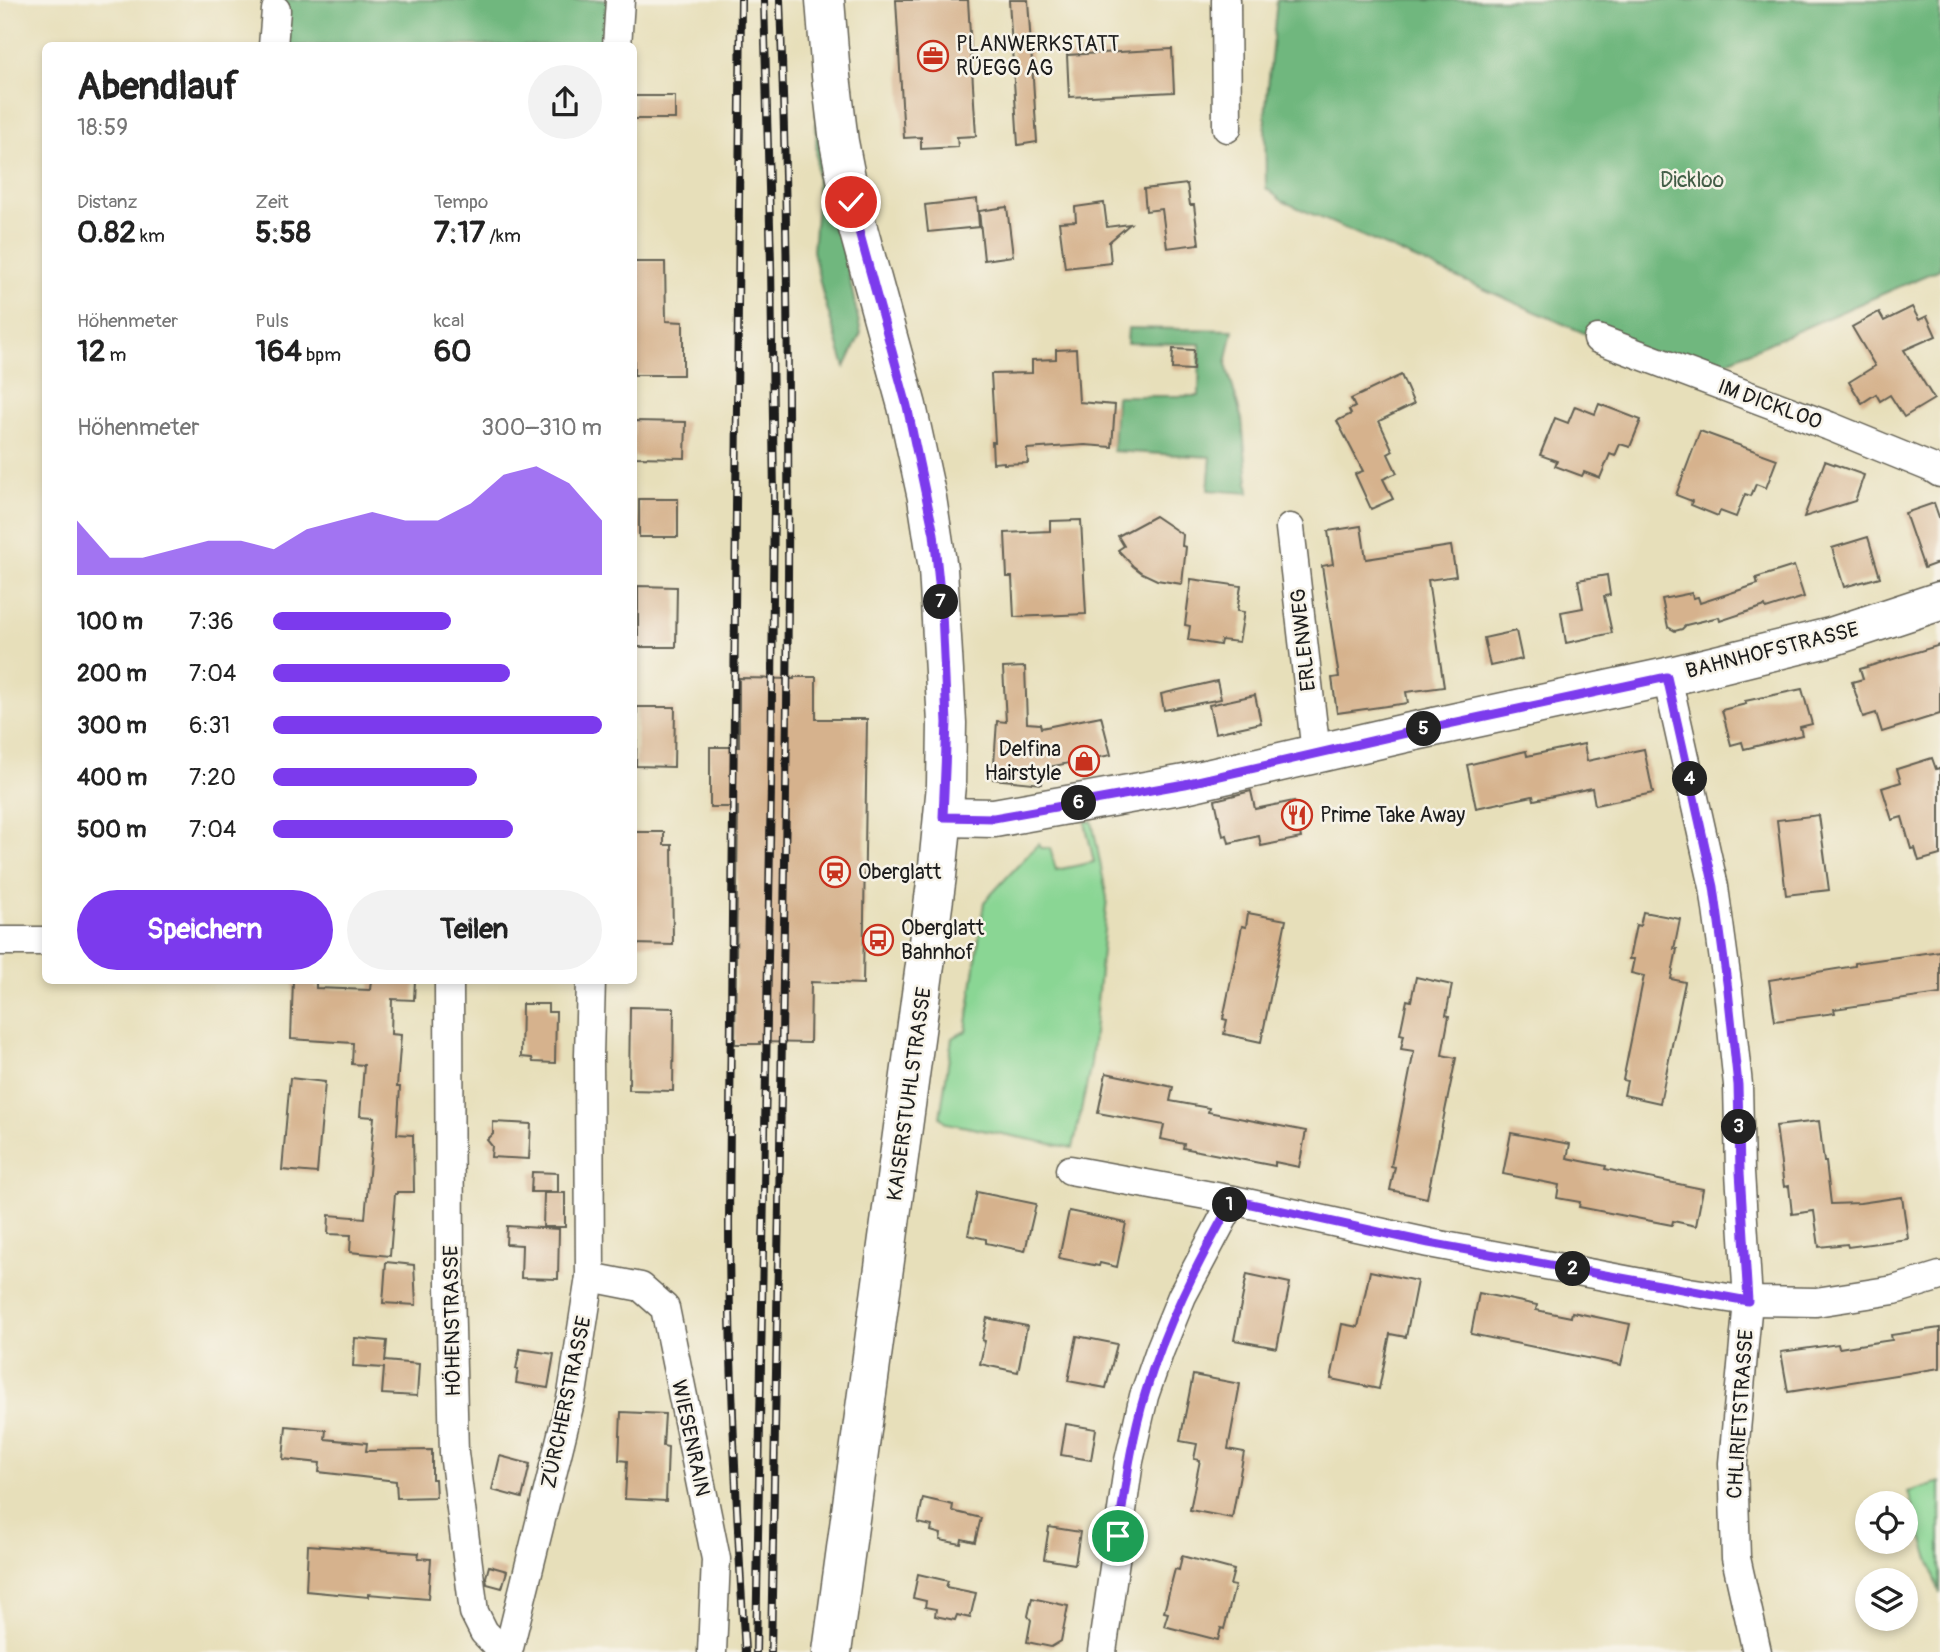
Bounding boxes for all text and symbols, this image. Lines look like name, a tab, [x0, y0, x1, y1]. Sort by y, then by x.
place label: PLANWERKSTATT RÜEGG AG	[956, 31, 1120, 82]
office icon: PLANWERKSTATT RÜEGG AG	[916, 39, 950, 73]
text: Abendlauf	[77, 63, 239, 111]
button: share	[528, 65, 602, 139]
text: 18:59	[77, 113, 128, 142]
park label: Dickloo	[1660, 167, 1724, 194]
pin	[821, 172, 881, 232]
icon: check	[832, 183, 870, 221]
text: Distanz	[77, 190, 137, 214]
text: Zeit	[255, 190, 289, 214]
text: Tempo	[434, 190, 488, 214]
text: 0.82	[77, 214, 136, 251]
text: 5:58	[255, 214, 311, 251]
text: 7:17	[434, 214, 485, 251]
text: km	[136, 224, 165, 248]
text: /km	[485, 224, 521, 248]
text: Höhenmeter	[77, 309, 178, 333]
text: Puls	[255, 309, 288, 333]
text: kcal	[434, 309, 465, 333]
text: 12	[77, 333, 106, 370]
text: 164	[255, 333, 302, 370]
text: 60	[434, 333, 472, 370]
text: m	[106, 343, 127, 367]
text: bpm	[302, 343, 341, 367]
street label: IM DICKLOO	[1714, 373, 1826, 436]
text: Höhenmeter	[77, 413, 199, 442]
text: 300–310 m	[481, 413, 602, 442]
pin: 7	[923, 584, 958, 620]
street label: ERLENWEG	[1285, 587, 1322, 693]
text: 7	[935, 589, 946, 613]
text: 100 m	[77, 607, 143, 636]
text: 7:36	[189, 607, 234, 636]
street label: BAHNHOFSTRASSE	[1683, 616, 1862, 685]
text: 200 m	[77, 659, 147, 688]
text: 7:04	[189, 659, 236, 688]
text: 300 m	[77, 711, 147, 740]
text: 6:31	[189, 711, 230, 740]
pin: 5	[1406, 712, 1442, 746]
text: 5	[1418, 716, 1429, 740]
place label: Delfina Hairstyle	[985, 736, 1062, 787]
shop icon: Delfina Hairstyle	[1067, 744, 1101, 778]
pin: 4	[1672, 762, 1708, 796]
text: 400 m	[77, 763, 147, 792]
text: 7:20	[189, 763, 236, 792]
text: 4	[1684, 766, 1695, 790]
pin: 6	[1062, 786, 1096, 820]
text: 6	[1073, 790, 1084, 814]
restaurant icon: Prime Take Away	[1280, 798, 1314, 832]
place label: Prime Take Away	[1320, 802, 1465, 829]
text: 500 m	[77, 815, 146, 844]
text: 7:04	[189, 815, 236, 844]
station icon: Oberglatt	[818, 855, 852, 889]
place label: Oberglatt	[858, 859, 942, 886]
button: Speichern	[77, 890, 333, 970]
button: Teilen	[347, 890, 602, 970]
place label: Oberglatt Bahnhof	[901, 915, 985, 966]
bus stop icon: Oberglatt Bahnhof	[861, 923, 895, 957]
street label: KAISERSTUHLSTRASSE	[881, 985, 938, 1203]
pin: 3	[1722, 1110, 1756, 1144]
text: 3	[1733, 1114, 1744, 1138]
pin: 1	[1212, 1188, 1248, 1222]
text: 1	[1226, 1192, 1233, 1216]
street label: HÖHENSTRASSE	[438, 1245, 467, 1397]
pin: 2	[1556, 1252, 1590, 1286]
text: 2	[1567, 1256, 1578, 1280]
street label: ZÜRCHERSTRASSE	[535, 1314, 598, 1491]
street label: CHLIRIETSTRASSE	[1721, 1328, 1760, 1500]
street label: WIESENRAIN	[665, 1377, 716, 1499]
map controls	[1855, 1491, 1918, 1631]
button: locate	[1855, 1491, 1918, 1554]
pin	[1088, 1506, 1148, 1566]
icon: arrive	[1099, 1517, 1137, 1555]
button: layers	[1855, 1568, 1918, 1631]

